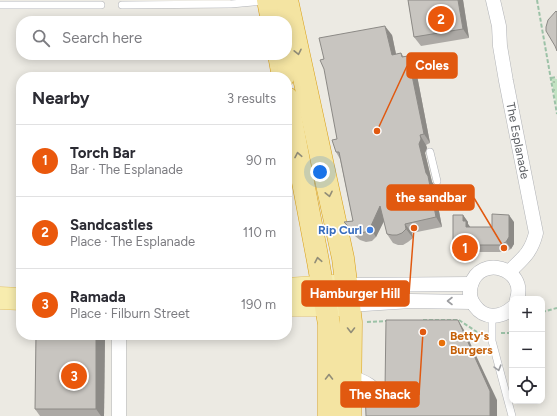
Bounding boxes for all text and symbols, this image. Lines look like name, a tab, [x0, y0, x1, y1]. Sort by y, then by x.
pin: 2	[428, 4, 454, 34]
search box	[16, 16, 292, 60]
icon: search	[30, 27, 52, 49]
text: Search here	[62, 29, 142, 47]
one-way arrow	[294, 49, 302, 55]
callout: Coles	[407, 53, 457, 78]
text: Coles	[415, 58, 449, 73]
text: Nearby	[32, 88, 90, 108]
text: 3 results	[227, 91, 276, 106]
street label: The Esplanade	[503, 101, 532, 181]
text: Torch Bar	[70, 144, 135, 162]
one-way arrow	[294, 152, 302, 158]
text: 1	[42, 153, 48, 168]
text: 90 m	[246, 153, 276, 168]
text: Bar · The Esplanade	[70, 162, 183, 177]
your location	[310, 162, 330, 182]
callout: the sandbar	[387, 185, 474, 210]
text: the sandbar	[396, 190, 466, 205]
one-way arrow	[325, 191, 333, 198]
text: Sandcastles	[70, 216, 153, 234]
place label: Rip Curl	[318, 223, 362, 237]
text: 2	[41, 225, 49, 240]
text: 110 m	[243, 225, 276, 240]
marker: Rip Curl	[365, 225, 375, 235]
pin: 1	[452, 233, 478, 263]
text: Place · The Esplanade	[70, 234, 195, 249]
one-way arrow	[314, 257, 323, 263]
callout: Hamburger Hill	[302, 281, 409, 306]
text: Hamburger Hill	[310, 286, 400, 301]
text: Ramada	[70, 288, 126, 306]
map controls	[509, 296, 545, 404]
button: +	[509, 296, 545, 332]
text: 3	[41, 297, 49, 312]
text: 190 m	[241, 297, 276, 312]
one-way arrow	[447, 297, 453, 305]
text: Place · Filburn Street	[70, 306, 190, 321]
one-way arrow	[347, 327, 355, 333]
place label: Betty's Burgers	[450, 329, 493, 357]
button: −	[509, 332, 545, 368]
marker: Betty's Burgers	[437, 338, 447, 348]
pin: 3	[61, 361, 87, 391]
one-way arrow	[493, 364, 502, 371]
button: locate	[509, 368, 545, 404]
one-way arrow	[325, 374, 333, 380]
callout: The Shack	[341, 382, 419, 407]
text: The Shack	[349, 387, 411, 402]

